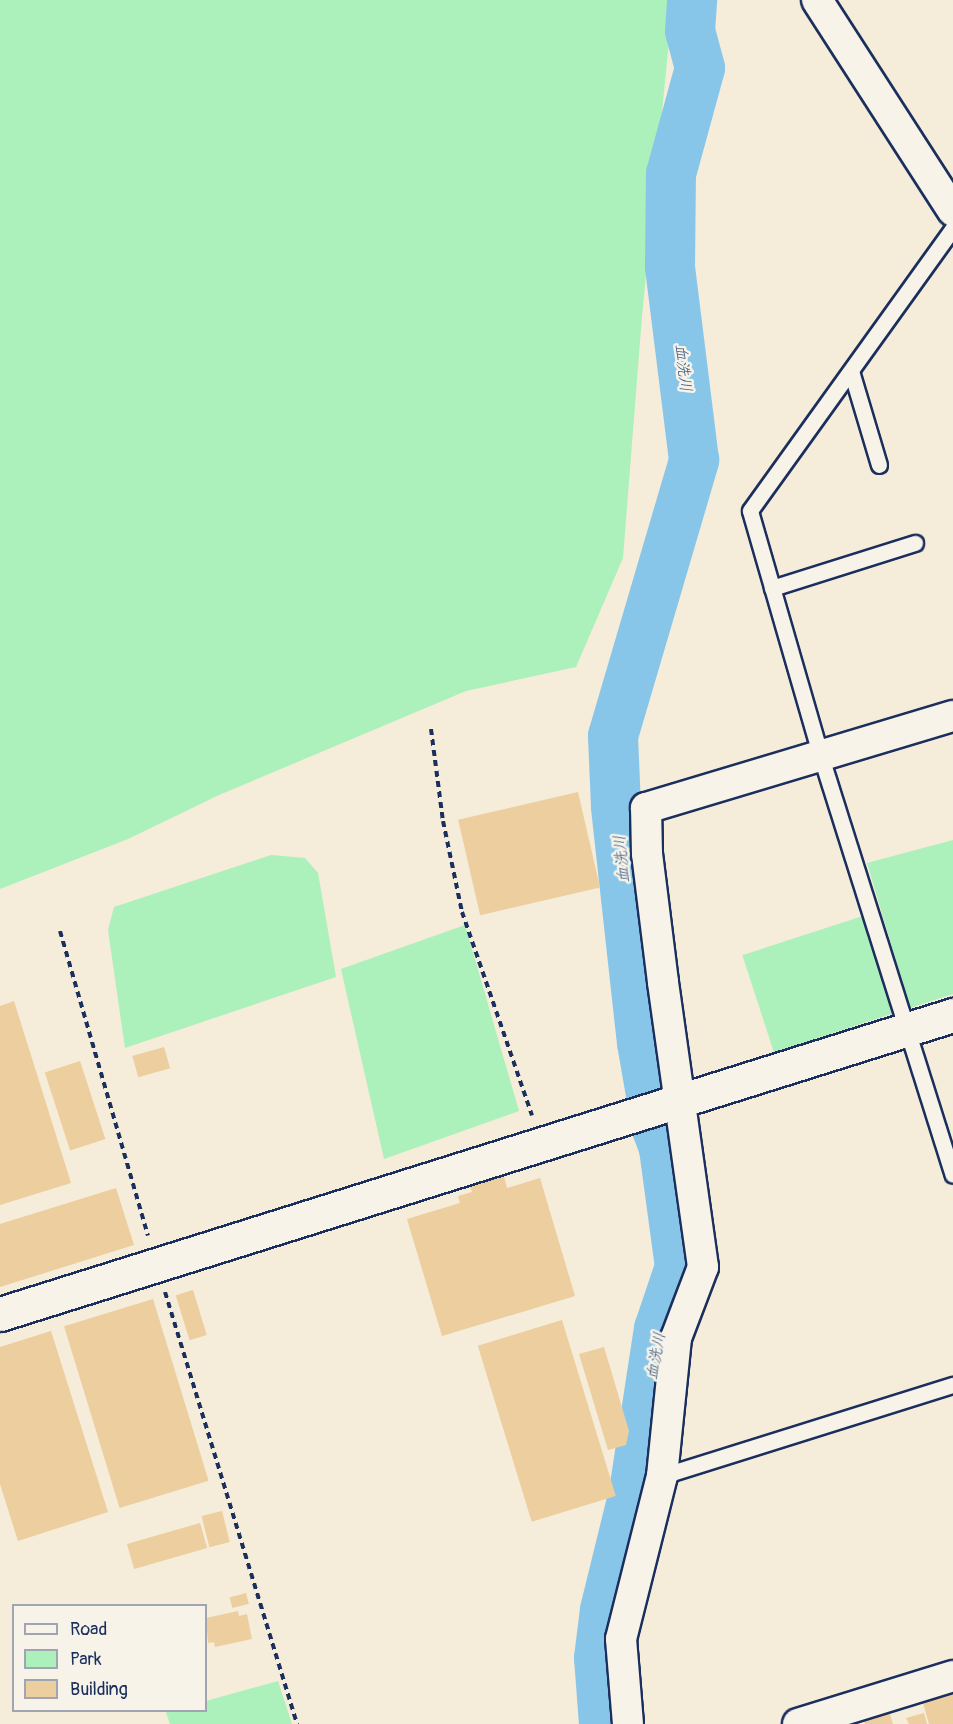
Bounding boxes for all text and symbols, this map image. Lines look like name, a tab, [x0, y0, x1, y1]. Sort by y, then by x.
water label: 血洗川	[671, 343, 695, 393]
water label: 血洗川	[610, 834, 634, 884]
water label: 血洗川	[642, 1331, 670, 1381]
legend	[12, 1604, 207, 1712]
text: Road	[70, 1618, 107, 1641]
text: Park	[70, 1648, 102, 1671]
text: Building	[70, 1678, 128, 1701]

